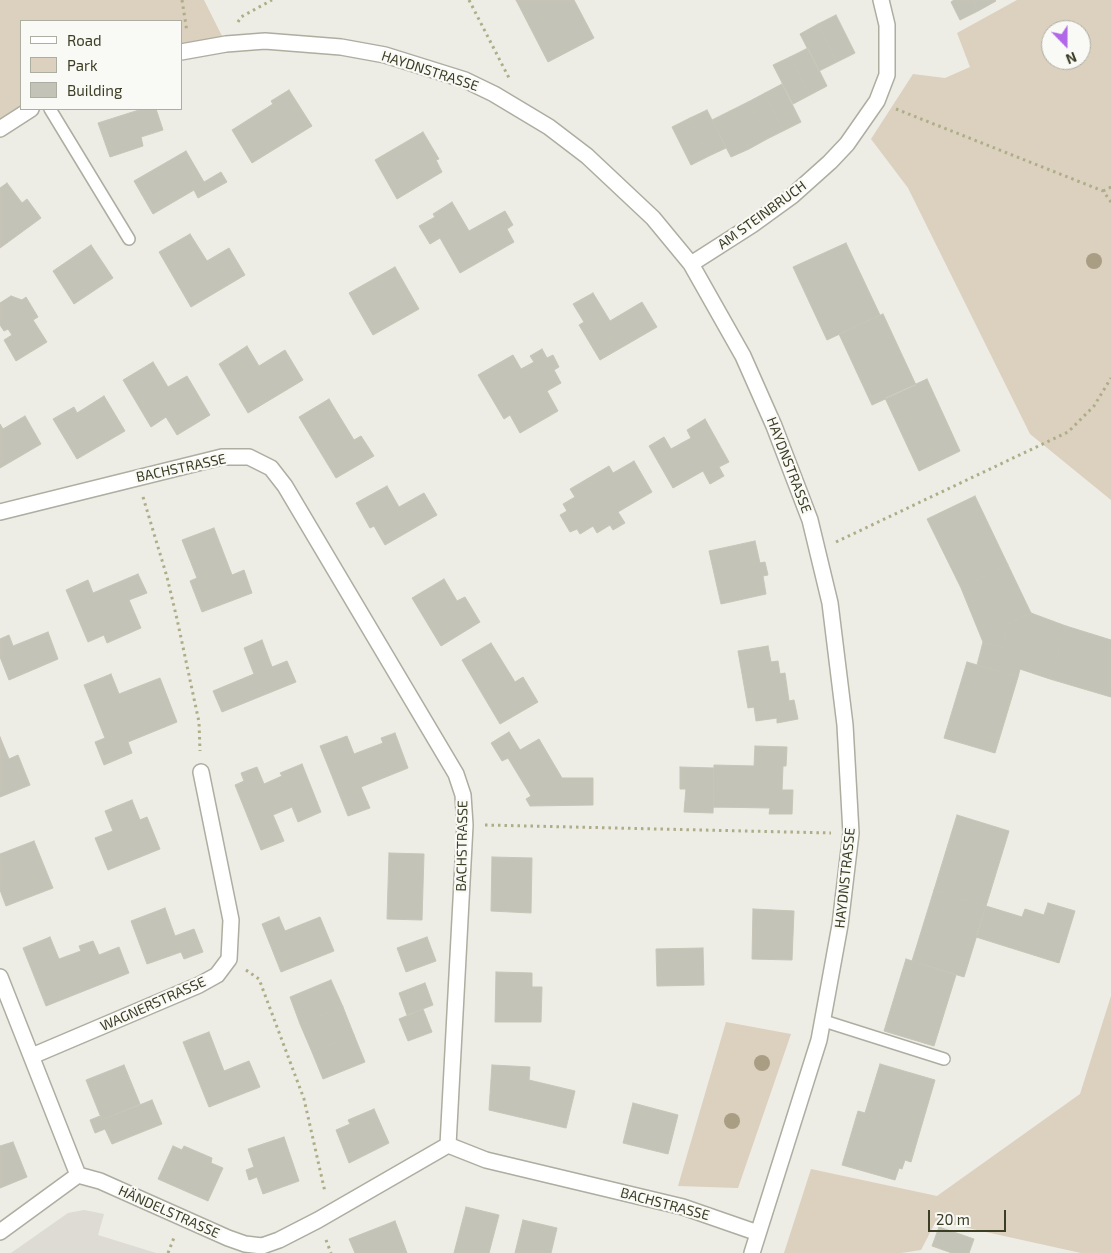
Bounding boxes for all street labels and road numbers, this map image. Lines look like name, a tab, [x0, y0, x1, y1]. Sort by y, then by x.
street label: HAYDNSTRASSE	[379, 47, 481, 95]
street label: AM STEINBRUCH	[714, 177, 810, 253]
street label: HAYDNSTRASSE	[763, 415, 815, 515]
street label: BACHSTRASSE	[134, 450, 228, 486]
street label: BACHSTRASSE	[453, 800, 471, 892]
street label: HAYDNSTRASSE	[831, 827, 859, 929]
street label: WAGNERSTRASSE	[98, 973, 208, 1035]
street label: HÄNDELSTRASSE	[116, 1182, 222, 1242]
street label: BACHSTRASSE	[619, 1184, 711, 1224]

